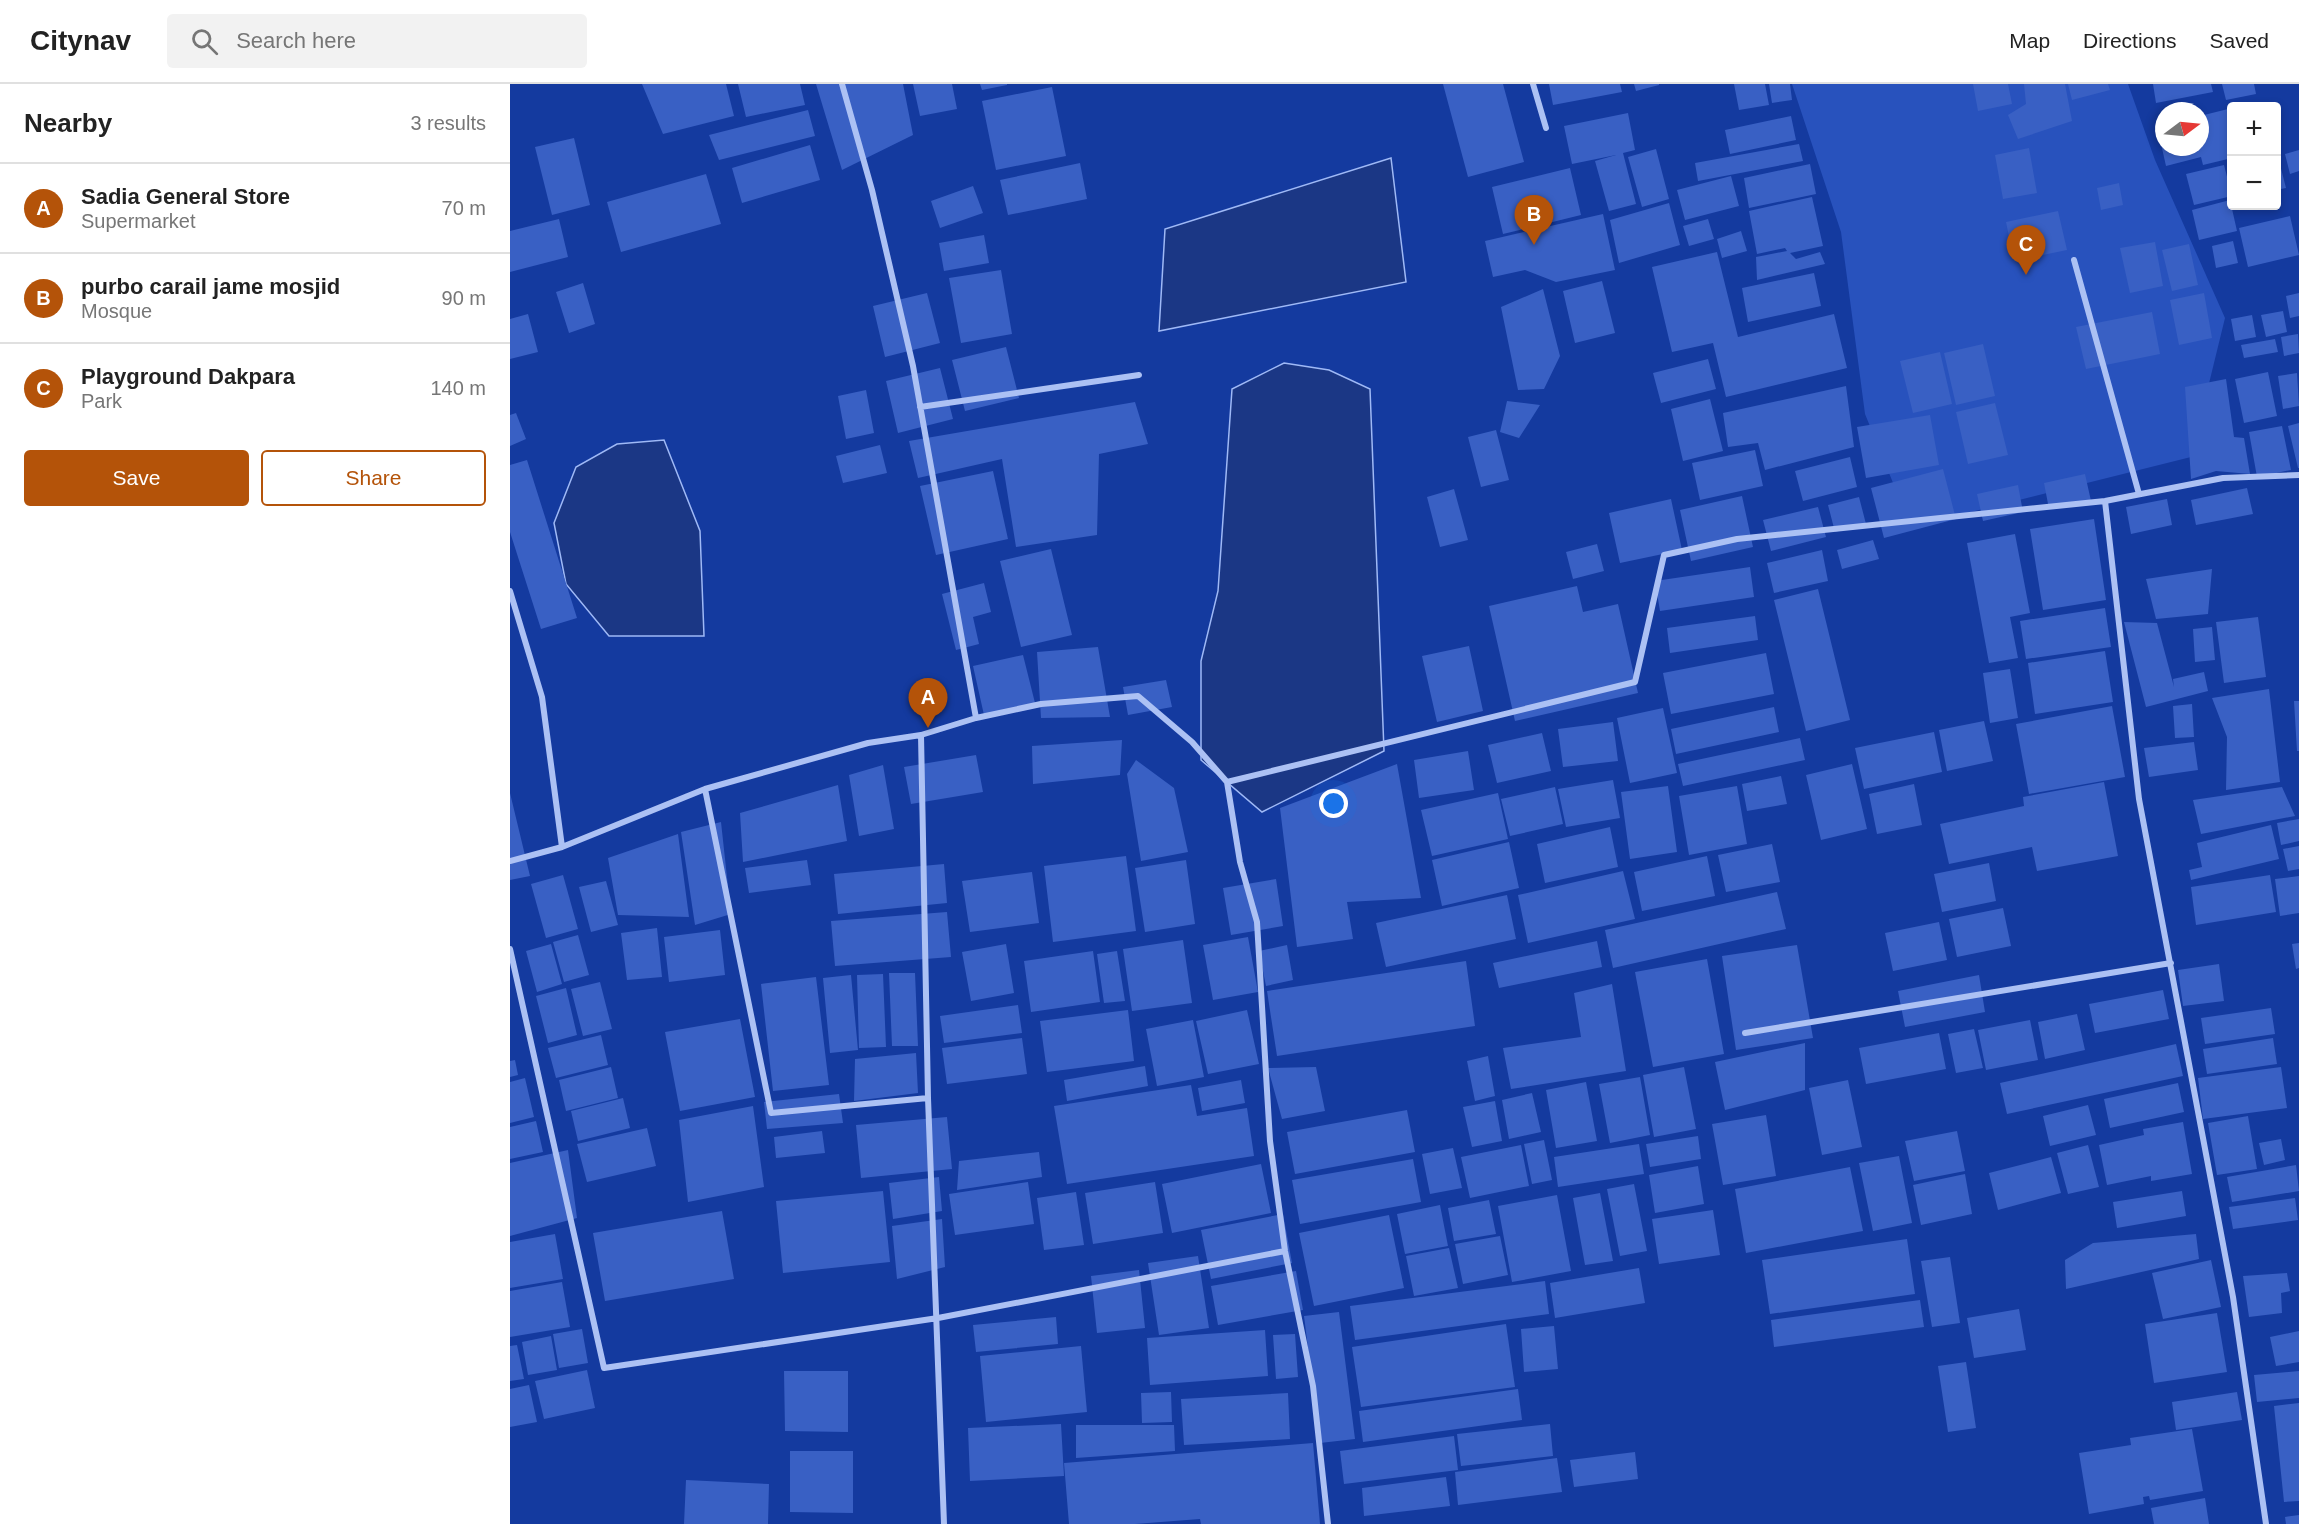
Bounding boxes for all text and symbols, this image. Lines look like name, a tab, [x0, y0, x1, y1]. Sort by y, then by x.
search box	[167, 14, 587, 68]
text: Citynav	[30, 25, 131, 56]
icon: search	[188, 25, 221, 58]
text: Search here	[236, 28, 356, 53]
text: Map	[2009, 29, 2050, 52]
text: Directions	[2083, 29, 2176, 52]
text: Saved	[2209, 29, 2269, 52]
north arrow	[2155, 102, 2209, 156]
map controls	[2227, 102, 2281, 210]
button: +	[2227, 102, 2281, 156]
text: Nearby	[24, 108, 112, 138]
text: 3 results	[410, 112, 486, 134]
button: −	[2227, 156, 2281, 210]
text: Sadia General Store	[81, 184, 290, 209]
pin: B	[1514, 196, 1554, 245]
text: A	[36, 197, 51, 219]
text: 70 m	[442, 197, 486, 219]
text: Supermarket	[81, 210, 196, 232]
pin: C	[2006, 226, 2046, 275]
text: purbo carail jame mosjid	[81, 274, 340, 299]
text: B	[36, 287, 51, 309]
text: 90 m	[442, 287, 486, 309]
text: Mosque	[81, 300, 152, 322]
text: Playground Dakpara	[81, 364, 295, 389]
text: C	[36, 377, 51, 399]
text: 140 m	[430, 377, 486, 399]
text: Park	[81, 390, 122, 412]
button: Save	[24, 450, 249, 506]
button: Share	[261, 450, 486, 506]
pin: A	[908, 678, 948, 728]
your location	[1319, 789, 1348, 818]

